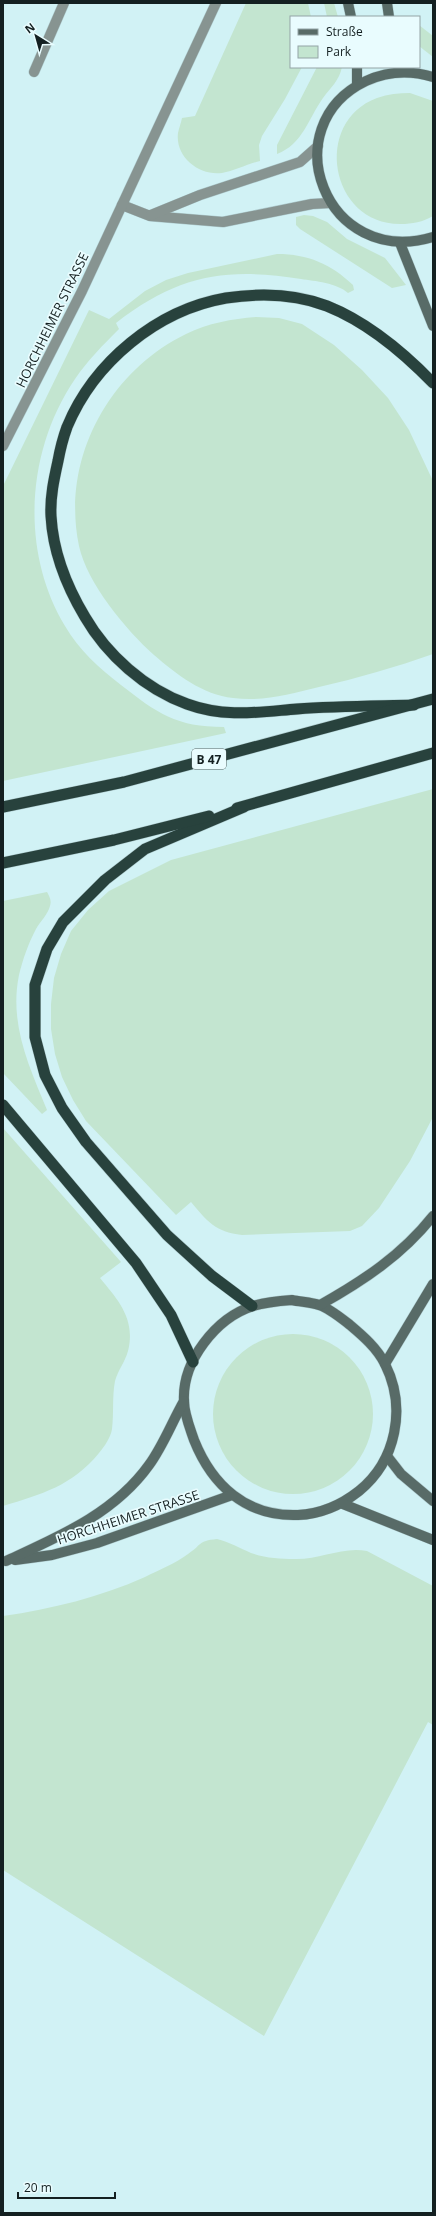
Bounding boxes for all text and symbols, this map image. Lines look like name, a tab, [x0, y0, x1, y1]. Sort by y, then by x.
north arrow	[16, 16, 56, 56]
legend	[290, 16, 420, 68]
text: N	[22, 19, 38, 36]
text: Straße	[326, 23, 363, 40]
text: Park	[326, 43, 352, 60]
street label: HORCHHEIMER STRASSE	[11, 249, 93, 391]
road number: B 47	[192, 749, 226, 769]
street label: HORCHHEIMER STRASSE	[55, 1486, 201, 1548]
scale bar	[18, 2174, 115, 2200]
text: 20 m	[24, 2179, 52, 2196]

